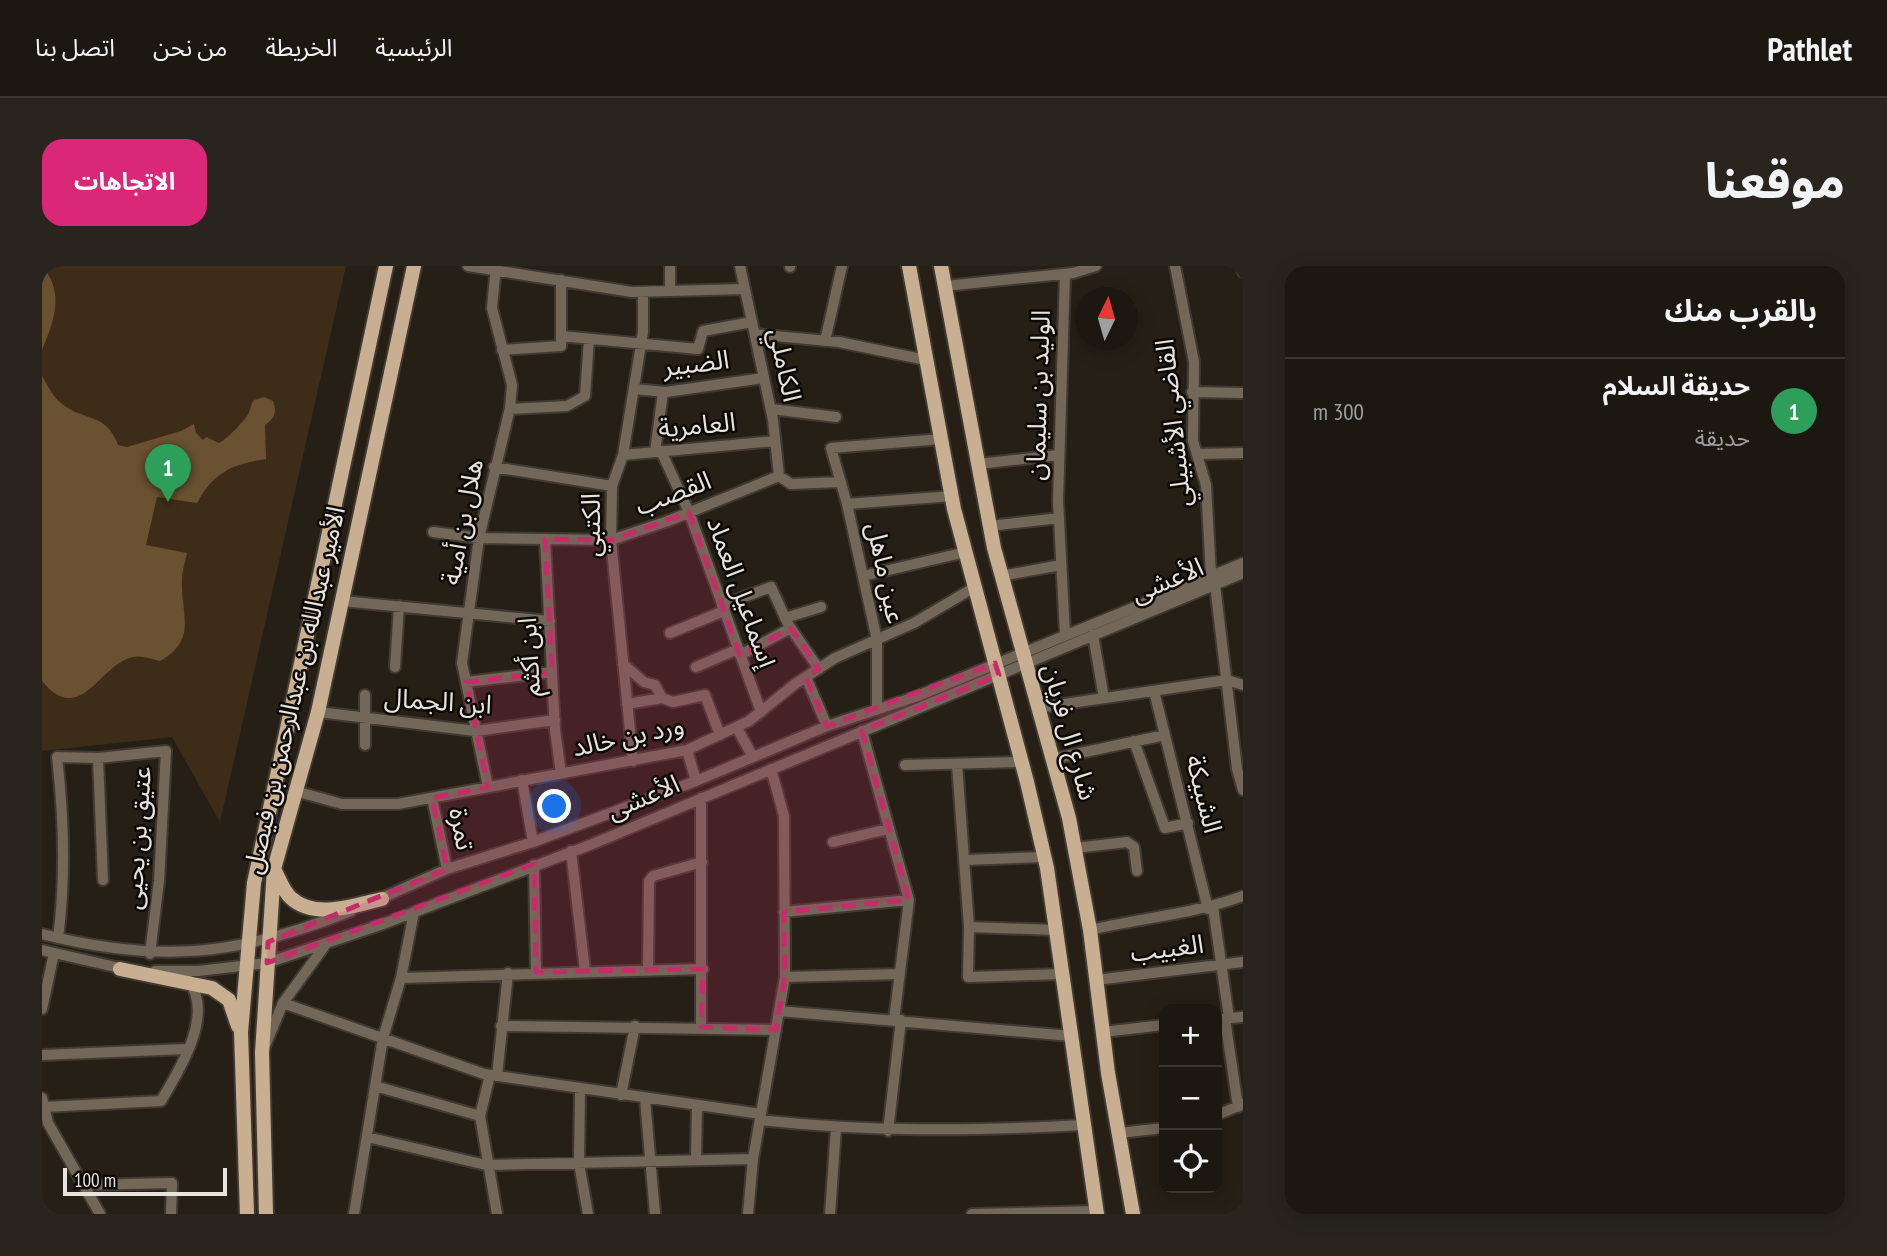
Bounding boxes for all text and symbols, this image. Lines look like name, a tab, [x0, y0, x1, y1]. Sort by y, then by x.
text: Pathlet	[1767, 27, 1852, 70]
text: اتصل بنا	[35, 32, 115, 63]
text: من نحن	[153, 32, 227, 63]
text: الخريطة	[265, 32, 337, 63]
text: الرئيسية	[375, 32, 453, 63]
button: الاتجاهات	[42, 139, 207, 226]
text: موقعنا	[1705, 148, 1845, 212]
north arrow	[1075, 287, 1138, 350]
text: بالقرب منك	[1665, 290, 1817, 329]
street label: الوليد بن سليمان	[1018, 309, 1057, 481]
street label: الكاملي	[758, 325, 809, 406]
street label: القاضي الأشبيلي	[1147, 337, 1202, 509]
street label: الضبير	[660, 342, 731, 383]
text: حديقة السلام	[1603, 369, 1750, 402]
text: 300 m	[1313, 397, 1364, 426]
text: 1	[1789, 397, 1800, 426]
street label: العامرية	[657, 405, 737, 444]
text: حديقة	[1695, 423, 1750, 452]
pin: 1	[145, 444, 191, 502]
street label: هلال بن أمية	[433, 456, 490, 588]
street label: القصب	[630, 463, 716, 522]
street label: الكتبي	[574, 493, 611, 557]
street label: الأمير عبدالله بن عبدالرحمن بن فيصل	[235, 503, 352, 877]
street label: إسماعيل العماد	[699, 512, 785, 672]
street label: عين ماهل	[860, 519, 913, 626]
street label: الأعشى	[1126, 550, 1208, 610]
street label: ابن أكثم	[510, 617, 551, 697]
street label: شارع ال فريان	[1032, 660, 1106, 805]
street label: ابن الجمال	[383, 680, 493, 721]
street label: ورد بن خالد	[569, 708, 687, 763]
street label: الشبيكة	[1179, 751, 1230, 836]
street label: عتيق بن يحيى	[115, 765, 158, 911]
street label: الأعشى	[602, 767, 684, 827]
your location	[537, 789, 571, 823]
street label: تمرة	[442, 805, 483, 853]
street label: الغبيب	[1128, 927, 1205, 968]
map controls	[1159, 1004, 1222, 1193]
button: +	[1159, 1004, 1222, 1067]
button: −	[1159, 1067, 1222, 1130]
button: locate	[1159, 1130, 1222, 1193]
scale bar	[63, 1165, 228, 1197]
text: 100 m	[74, 1168, 116, 1192]

